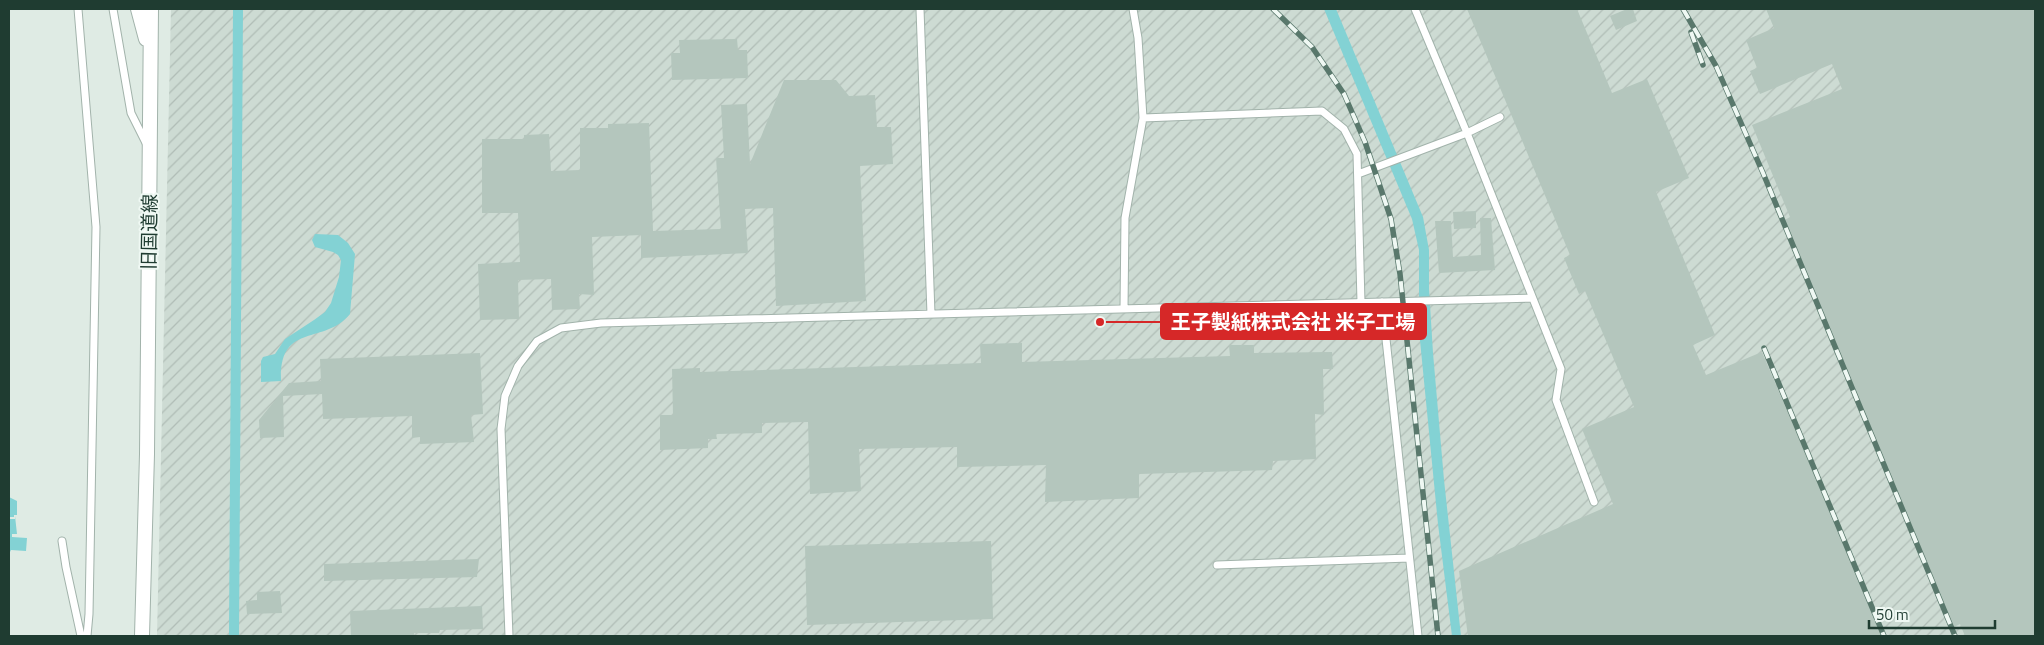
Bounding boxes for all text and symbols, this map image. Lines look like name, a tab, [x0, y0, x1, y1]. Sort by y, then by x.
street label: 旧国道線	[133, 194, 164, 270]
callout: 王子製紙株式会社 米子工場	[1161, 304, 1426, 339]
text: 王子製紙株式会社 米子工場	[1171, 306, 1415, 337]
scale bar	[1869, 598, 1995, 630]
text: 50 m	[1876, 603, 1909, 626]

